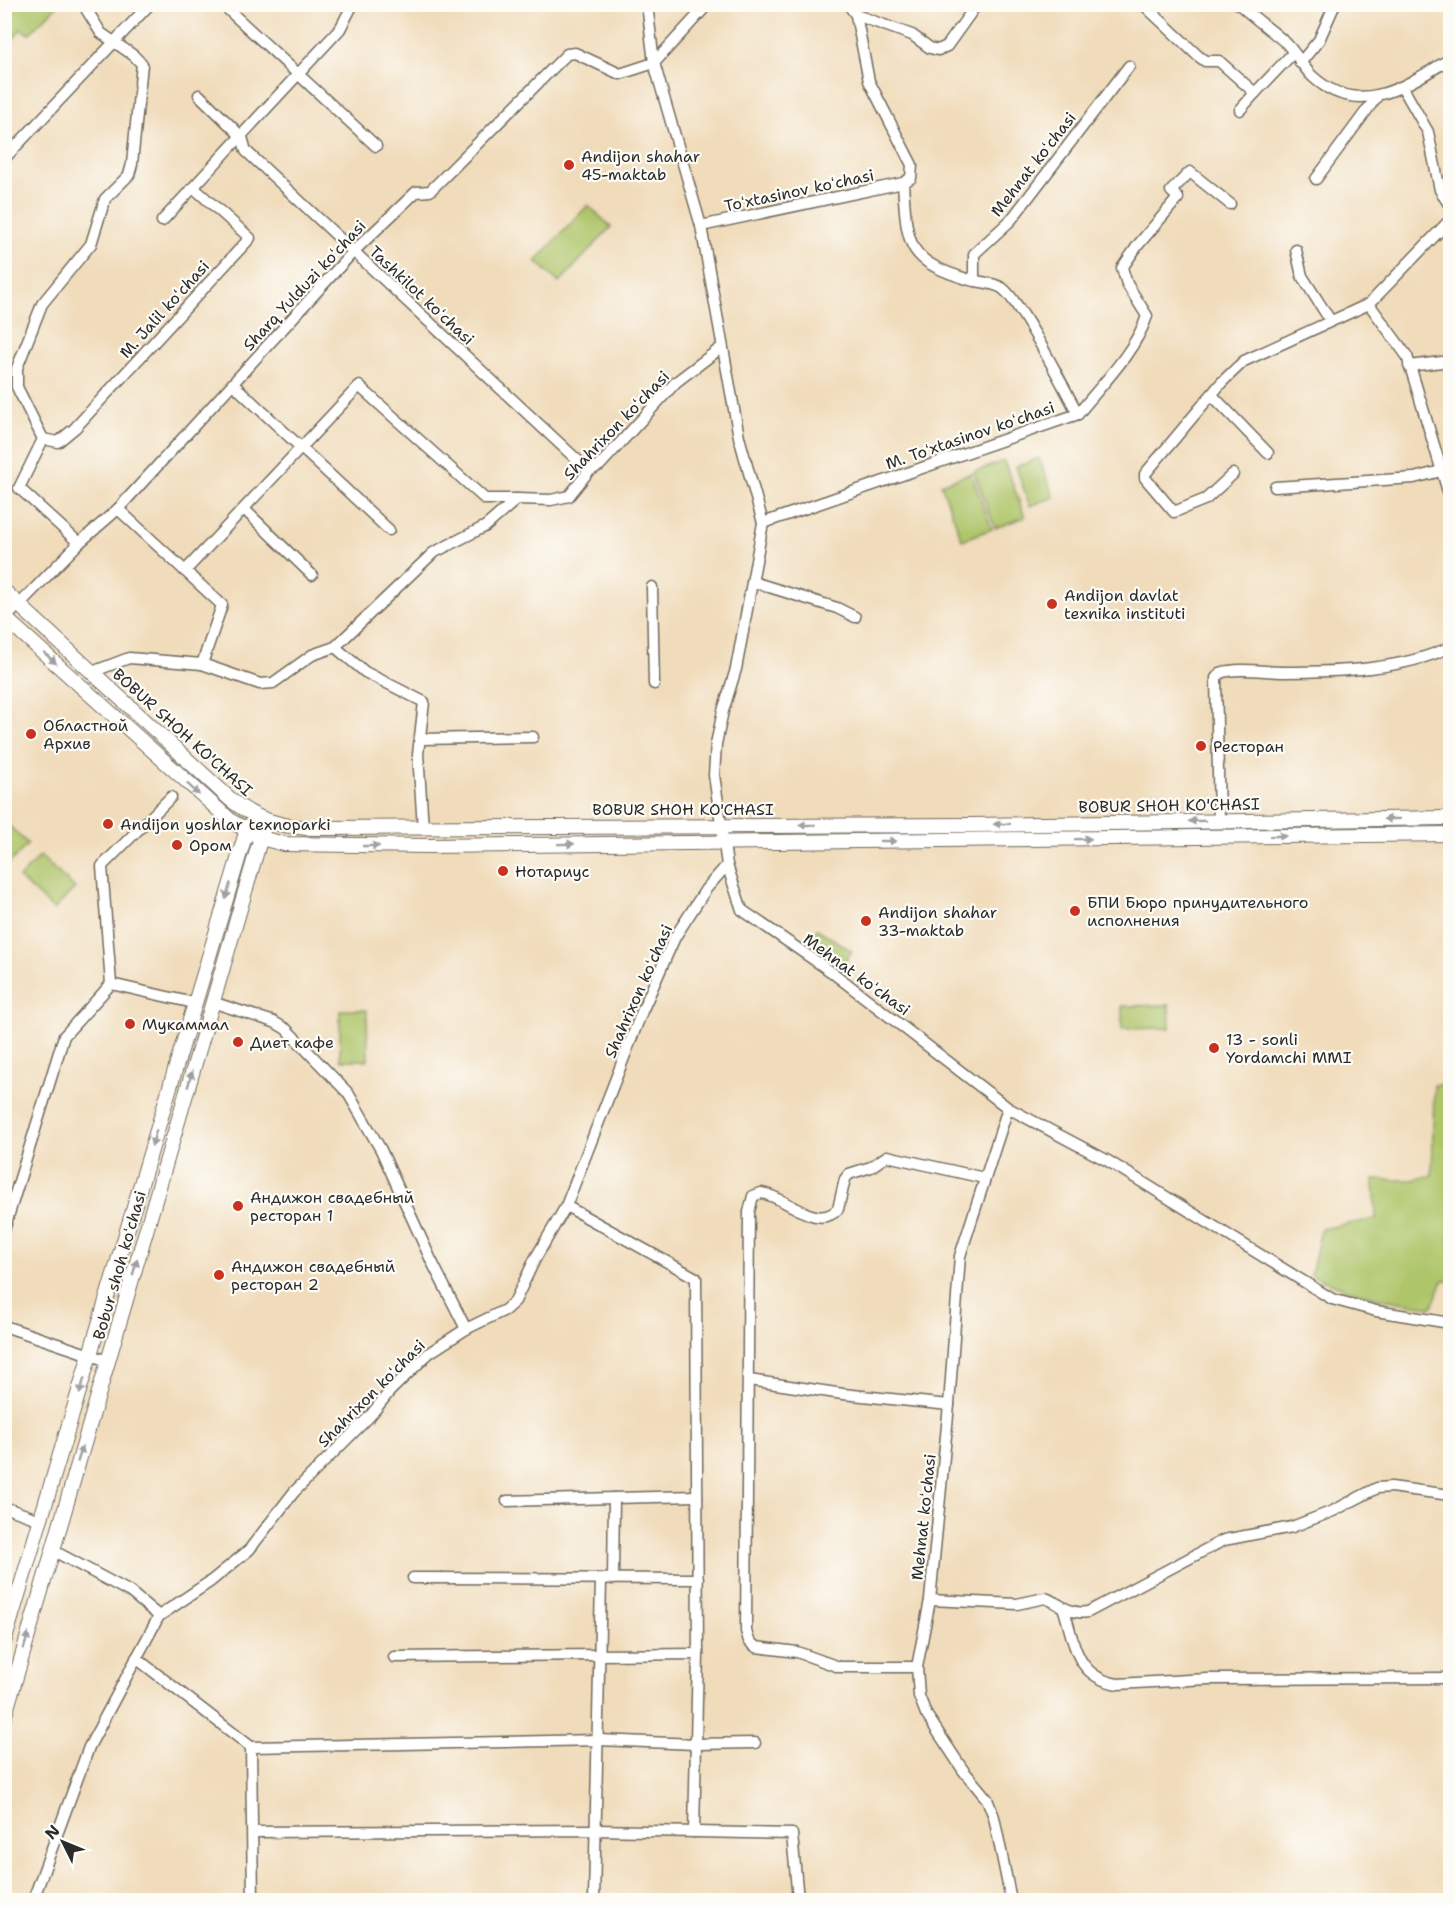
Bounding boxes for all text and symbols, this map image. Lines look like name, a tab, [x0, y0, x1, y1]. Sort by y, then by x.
street label: Mehnat koʻchasi	[986, 108, 1081, 221]
place label: Andijon shahar 45-maktab	[581, 146, 700, 185]
marker: Andijon shahar 45-maktab	[562, 158, 576, 172]
street label: Toʻxtasinov koʻchasi	[722, 164, 876, 217]
street label: Sharq Yulduzi koʻchasi	[238, 216, 370, 355]
street label: Tashkilot koʻchasi	[365, 241, 479, 350]
street label: M. Jalil koʻchasi	[115, 256, 214, 363]
street label: Shahrixon koʻchasi	[559, 366, 674, 484]
street label: M. Toʻxtasinov koʻchasi	[883, 397, 1057, 474]
place label: Andijon davlat texnika instituti	[1064, 585, 1186, 624]
marker: Andijon davlat texnika instituti	[1045, 597, 1059, 611]
one-way arrow	[43, 650, 57, 664]
street label: BOBUR SHOH KO'CHASI	[108, 664, 257, 801]
place label: Областной Архив	[43, 715, 128, 754]
marker: Областной Архив	[24, 727, 38, 741]
place label: Ресторан	[1213, 736, 1284, 757]
marker: Ресторан	[1194, 739, 1208, 753]
one-way arrow	[186, 782, 200, 796]
street label: BOBUR SHOH KO'CHASI	[1078, 793, 1260, 818]
street label: BOBUR SHOH KO'CHASI	[592, 799, 774, 820]
place label: Andijon yoshlar texnoparki	[120, 814, 331, 835]
one-way arrow	[1383, 815, 1402, 824]
one-way arrow	[1188, 816, 1207, 825]
marker: Andijon yoshlar texnoparki	[101, 817, 115, 831]
one-way arrow	[993, 819, 1012, 829]
one-way arrow	[798, 820, 817, 830]
one-way arrow	[1268, 831, 1287, 840]
one-way arrow	[1073, 834, 1092, 844]
place label: Ором	[189, 835, 232, 856]
one-way arrow	[878, 836, 897, 845]
marker: Ором	[170, 838, 184, 852]
one-way arrow	[557, 839, 576, 849]
one-way arrow	[362, 841, 381, 851]
place label: Нотариус	[515, 861, 590, 882]
marker: Нотариус	[496, 864, 510, 878]
one-way arrow	[223, 882, 232, 900]
place label: БПИ Бюро принудительного исполнения	[1087, 892, 1308, 931]
place label: Andijon shahar 33-maktab	[878, 902, 997, 941]
marker: БПИ Бюро принудительного исполнения	[1068, 904, 1082, 918]
marker: Andijon shahar 33-maktab	[859, 914, 873, 928]
street label: Shahrixon koʻchasi	[600, 921, 677, 1061]
street label: Mehnat koʻchasi	[799, 929, 914, 1020]
place label: Мукаммал	[142, 1014, 229, 1035]
marker: Мукаммал	[123, 1017, 137, 1031]
place label: 13 - sonli Yordamchi MMI	[1226, 1029, 1352, 1068]
place label: Диет кафе	[250, 1032, 334, 1053]
marker: Диет кафе	[231, 1035, 245, 1049]
marker: 13 - sonli Yordamchi MMI	[1207, 1041, 1221, 1055]
one-way arrow	[186, 1070, 195, 1088]
one-way arrow	[149, 1129, 158, 1147]
place label: Андижон свадебный ресторан 1	[250, 1187, 414, 1226]
street label: Bobur shoh koʻchasi	[88, 1188, 151, 1342]
marker: Андижон свадебный ресторан 1	[231, 1199, 245, 1213]
place label: Андижон свадебный ресторан 2	[231, 1256, 395, 1295]
one-way arrow	[131, 1258, 140, 1276]
marker: Андижон свадебный ресторан 2	[212, 1268, 226, 1282]
street label: Shahrixon koʻchasi	[313, 1335, 430, 1452]
one-way arrow	[77, 1377, 86, 1395]
one-way arrow	[76, 1445, 85, 1463]
street label: Mehnat koʻchasi	[906, 1453, 941, 1581]
one-way arrow	[22, 1632, 31, 1650]
north arrow	[33, 1812, 93, 1872]
text: N	[40, 1820, 64, 1844]

